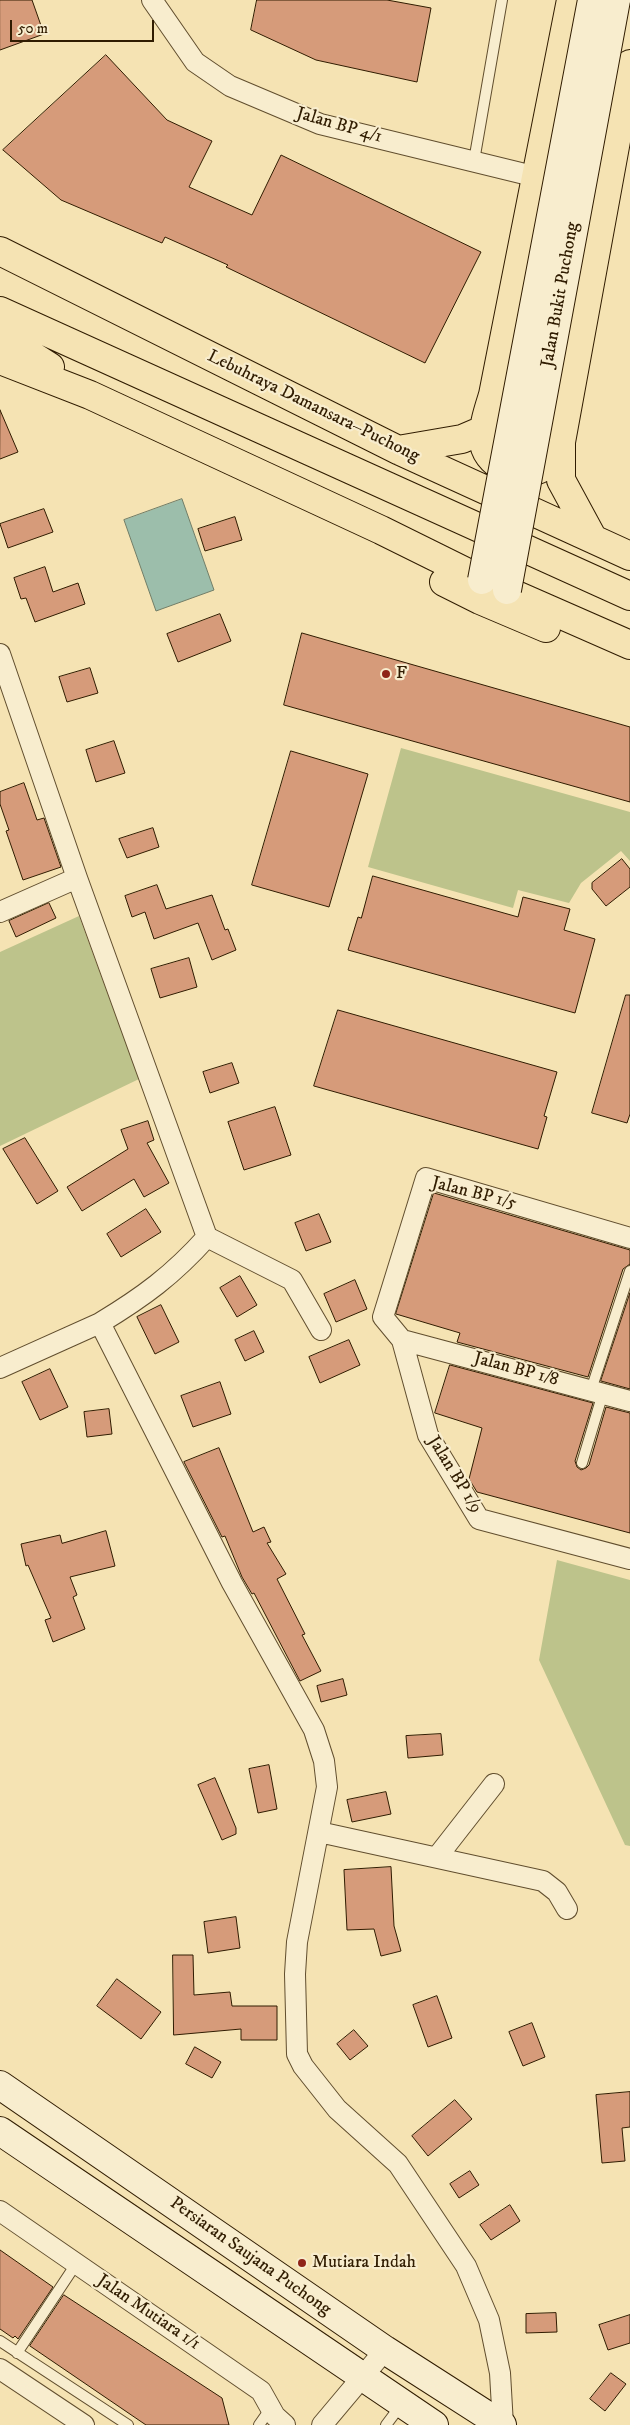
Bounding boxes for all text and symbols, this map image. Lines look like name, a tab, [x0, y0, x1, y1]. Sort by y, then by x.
scale bar	[12, 10, 156, 42]
text: 50 m	[18, 19, 48, 38]
street label: Jalan BP 4/1	[294, 103, 384, 149]
street label: Jalan Bukit Puchong	[538, 221, 584, 369]
street label: Lebuhraya Damansara–Puchong	[203, 346, 423, 468]
place label: F	[396, 663, 407, 685]
marker: F	[380, 668, 392, 680]
street label: Jalan BP 1/5	[429, 1173, 519, 1215]
street label: Jalan BP 1/8	[471, 1348, 561, 1392]
street label: Jalan BP 1/9	[422, 1432, 486, 1518]
street label: Persiaran Saujana Puchong	[165, 2193, 335, 2321]
place label: Mutiara Indah	[312, 2252, 416, 2274]
marker: Mutiara Indah	[296, 2257, 308, 2269]
street label: Jalan Mutiara 1/1	[92, 2270, 204, 2356]

